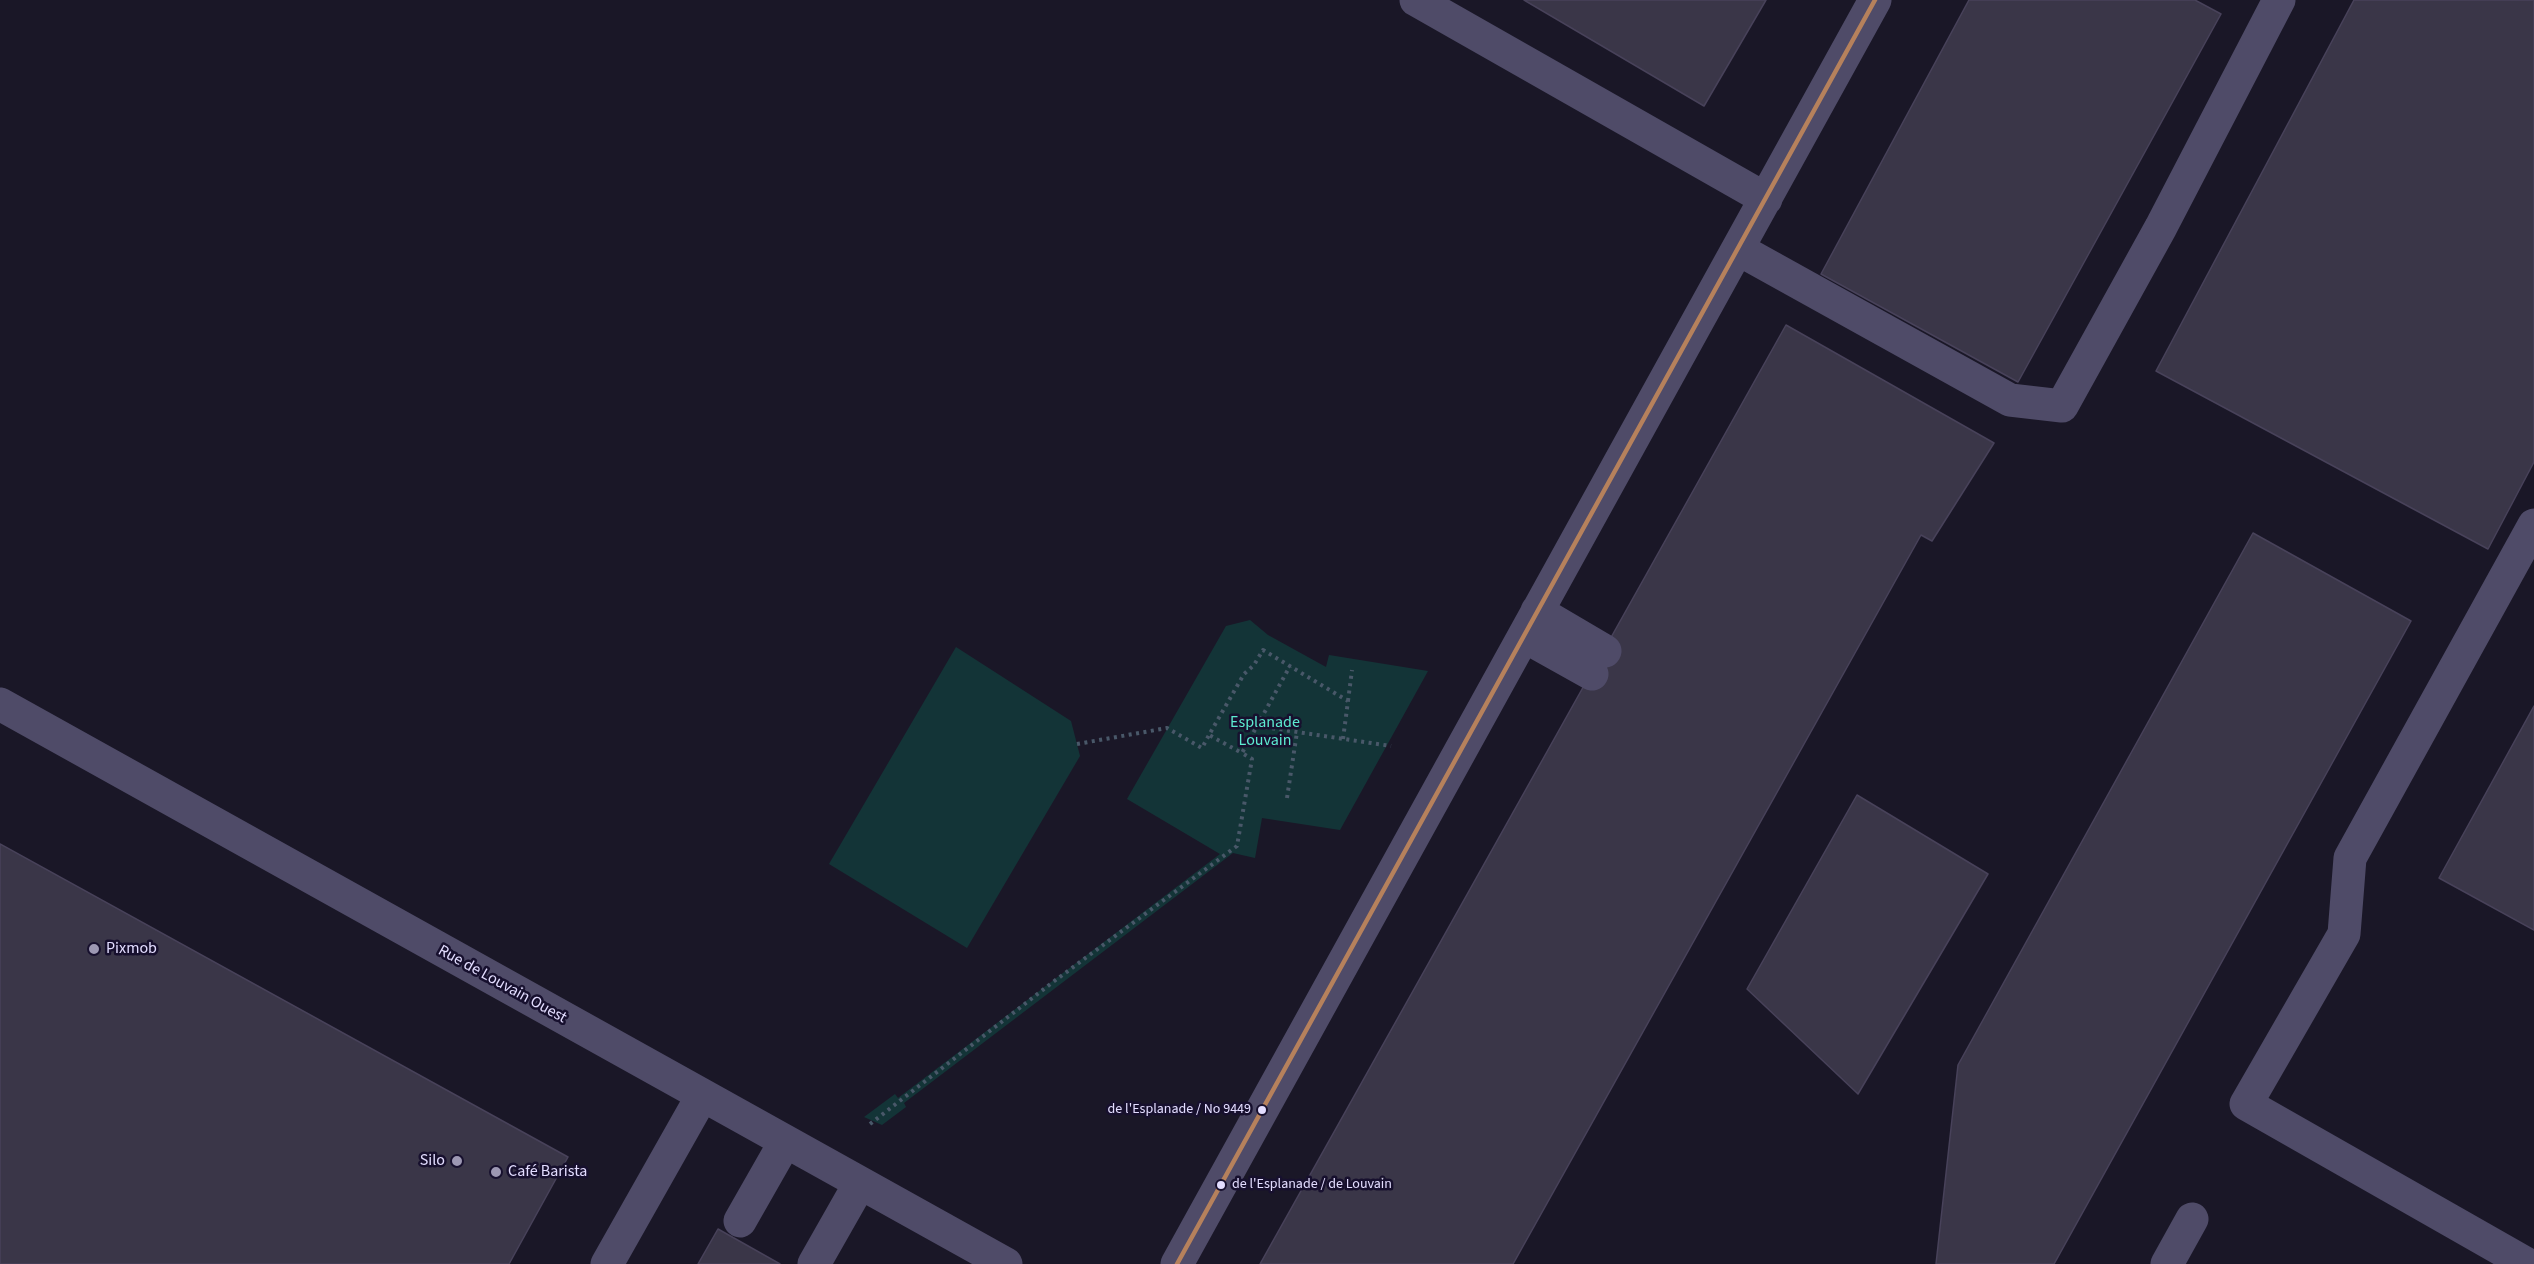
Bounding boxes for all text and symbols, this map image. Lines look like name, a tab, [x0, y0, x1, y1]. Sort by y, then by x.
park label: Esplanade Louvain	[1230, 713, 1300, 751]
place label: Pixmob	[106, 939, 157, 959]
marker: Pixmob	[87, 942, 101, 956]
street label: Rue de Louvain Ouest	[434, 942, 570, 1028]
place label: de l'Esplanade / No 9449	[1108, 1102, 1251, 1118]
marker: de l'Esplanade / No 9449	[1256, 1104, 1268, 1116]
place label: Silo	[420, 1151, 445, 1171]
marker: Silo	[450, 1154, 464, 1168]
place label: Café Barista	[508, 1162, 587, 1182]
marker: Café Barista	[489, 1165, 503, 1179]
place label: de l'Esplanade / de Louvain	[1232, 1177, 1392, 1193]
marker: de l'Esplanade / de Louvain	[1215, 1179, 1227, 1191]

